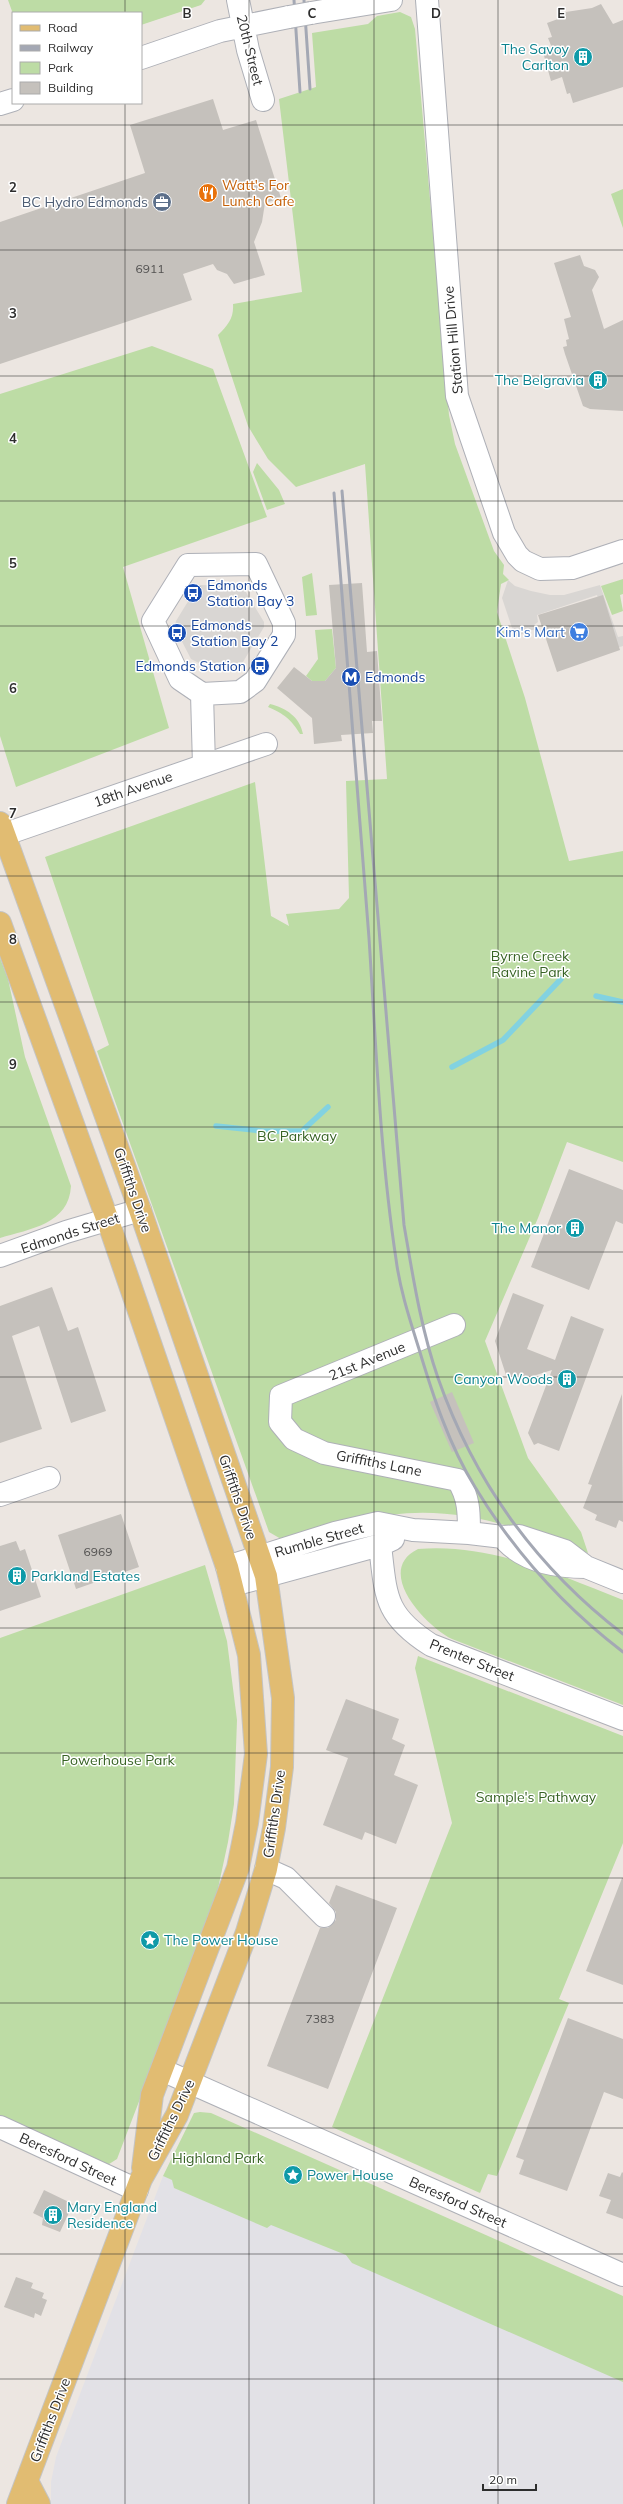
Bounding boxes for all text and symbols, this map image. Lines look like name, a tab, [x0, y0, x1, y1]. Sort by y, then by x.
text: B	[183, 5, 192, 21]
text: C	[308, 5, 317, 21]
text: D	[431, 5, 441, 21]
text: E	[557, 5, 565, 21]
legend	[12, 12, 142, 104]
street label: 20th Street	[233, 13, 267, 87]
text: Road	[48, 20, 77, 35]
text: Railway	[48, 40, 94, 55]
place label: The Savoy Carlton	[501, 40, 570, 74]
building icon: The Savoy Carlton	[572, 46, 594, 68]
text: Park	[48, 60, 74, 75]
text: Building	[48, 80, 93, 95]
place label: Watt's For Lunch Cafe	[222, 176, 294, 210]
text: 2	[9, 179, 17, 195]
restaurant icon: Watt's For Lunch Cafe	[197, 182, 219, 204]
office icon: BC Hydro Edmonds	[151, 191, 173, 213]
place label: BC Hydro Edmonds	[22, 193, 148, 211]
house number: 6911	[136, 261, 164, 276]
street label: Station Hill Drive	[439, 285, 467, 395]
text: 3	[9, 305, 17, 321]
building icon: The Belgravia	[587, 369, 609, 391]
place label: The Belgravia	[495, 371, 584, 389]
text: 4	[9, 430, 17, 446]
text: 5	[9, 555, 17, 571]
place label: Edmonds Station Bay 3	[207, 576, 294, 610]
bus stop icon: Edmonds Station Bay 3	[182, 582, 204, 604]
place label: Edmonds Station Bay 2	[191, 616, 278, 650]
supermarket icon: Kim's Mart	[568, 621, 590, 643]
bus stop icon: Edmonds Station Bay 2	[166, 622, 188, 644]
place label: Kim's Mart	[496, 623, 565, 641]
bus stop icon: Edmonds Station	[249, 655, 271, 677]
place label: Edmonds Station	[136, 657, 246, 675]
metro station icon: Edmonds	[340, 666, 362, 688]
place label: Edmonds	[365, 668, 425, 686]
text: 6	[9, 680, 17, 696]
street label: 18th Avenue	[91, 767, 175, 811]
text: 7	[9, 805, 17, 821]
text: 8	[9, 931, 17, 947]
park label: Byrne Creek Ravine Park	[491, 947, 570, 981]
text: 9	[9, 1056, 17, 1072]
park label: BC Parkway	[257, 1127, 337, 1145]
street label: Griffiths Drive	[110, 1145, 156, 1235]
street label: Edmonds Street	[18, 1209, 122, 1257]
building icon: The Manor	[564, 1217, 586, 1239]
place label: The Manor	[491, 1219, 562, 1237]
street label: 21st Avenue	[326, 1337, 408, 1385]
building icon: Canyon Woods	[556, 1368, 578, 1390]
place label: Canyon Woods	[454, 1370, 553, 1388]
street label: Griffiths Lane	[335, 1446, 423, 1480]
street label: Griffiths Drive	[215, 1452, 261, 1542]
street label: Rumble Street	[272, 1519, 366, 1561]
house number: 6969	[84, 1544, 112, 1559]
building icon: Parkland Estates	[6, 1565, 28, 1587]
place label: Parkland Estates	[31, 1567, 140, 1585]
street label: Prenter Street	[427, 1635, 517, 1685]
park label: Powerhouse Park	[61, 1751, 175, 1769]
street label: Griffiths Drive	[259, 1769, 289, 1859]
park label: Sample's Pathway	[476, 1788, 597, 1806]
place icon: The Power House	[139, 1929, 161, 1951]
place label: The Power House	[164, 1931, 278, 1949]
house number: 7383	[306, 2011, 334, 2026]
street label: Griffiths Drive	[143, 2076, 199, 2164]
street label: Beresford Street	[17, 2129, 119, 2189]
park label: Highland Park	[172, 2149, 265, 2167]
place icon: Power House	[282, 2164, 304, 2186]
place label: Power House	[307, 2166, 393, 2184]
street label: Beresford Street	[406, 2172, 510, 2232]
place label: Mary England Residence	[67, 2198, 157, 2232]
building icon: Mary England Residence	[42, 2204, 64, 2226]
street label: Griffiths Drive	[26, 2375, 74, 2465]
scale bar	[483, 2466, 536, 2492]
text: 20 m	[489, 2472, 517, 2487]

